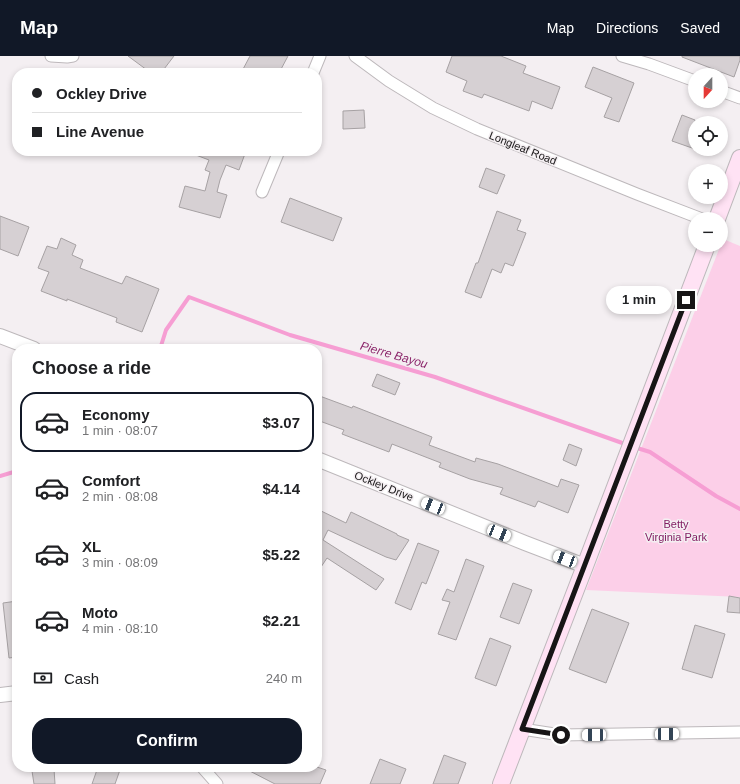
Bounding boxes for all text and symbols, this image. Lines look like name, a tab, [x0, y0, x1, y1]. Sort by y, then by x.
text: Map	[20, 17, 58, 38]
text: Map	[547, 20, 574, 36]
text: Directions	[596, 20, 658, 36]
text: Saved	[680, 20, 720, 36]
north arrow	[688, 68, 728, 108]
map controls	[688, 68, 728, 252]
text: Ockley Drive	[56, 85, 147, 102]
button: locate	[688, 116, 728, 156]
text: Line Avenue	[56, 123, 144, 140]
street label: Longleaf Road	[488, 129, 558, 167]
button: +	[688, 164, 728, 204]
button: −	[688, 212, 728, 252]
callout: 1 min	[606, 286, 672, 314]
route end	[677, 291, 695, 309]
text: 1 min	[622, 292, 656, 307]
water label: Pierre Bayou	[359, 339, 430, 371]
text: Choose a ride	[32, 358, 151, 378]
icon: car	[34, 404, 70, 440]
text: Economy	[82, 406, 150, 423]
text: $3.07	[262, 414, 300, 431]
text: 1 min · 08:07	[82, 423, 158, 438]
street label: Ockley Drive	[353, 469, 415, 503]
icon: car	[34, 470, 70, 506]
text: Comfort	[82, 472, 140, 489]
text: $4.14	[262, 480, 300, 497]
text: 2 min · 08:08	[82, 489, 158, 504]
car	[420, 496, 446, 516]
park label: Betty Virginia Park	[645, 518, 708, 543]
car	[486, 523, 512, 543]
icon: car	[34, 536, 70, 572]
text: XL	[82, 538, 101, 555]
text: $5.22	[262, 546, 300, 563]
car	[552, 549, 578, 569]
text: 3 min · 08:09	[82, 555, 158, 570]
icon: car	[34, 602, 70, 638]
text: Moto	[82, 604, 118, 621]
text: $2.21	[262, 612, 300, 629]
text: 4 min · 08:10	[82, 621, 158, 636]
icon: cash	[32, 667, 54, 689]
text: Cash	[64, 670, 99, 687]
text: 240 m	[266, 671, 302, 686]
button: Confirm	[32, 718, 302, 764]
route start	[552, 726, 570, 744]
car	[655, 728, 679, 740]
car	[582, 729, 606, 741]

